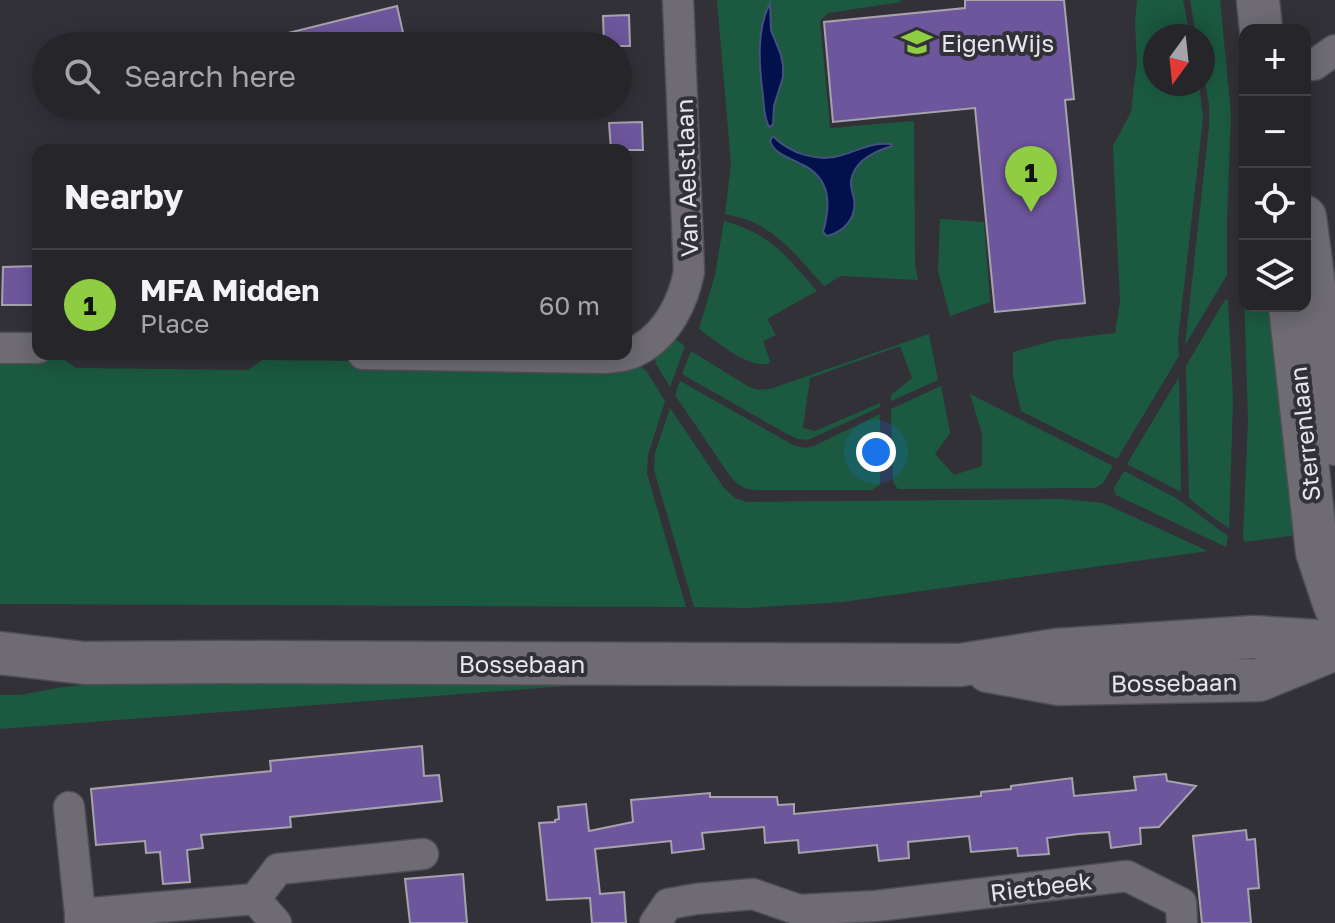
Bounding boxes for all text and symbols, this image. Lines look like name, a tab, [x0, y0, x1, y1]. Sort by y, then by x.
north arrow	[1143, 24, 1215, 96]
map controls	[1239, 24, 1311, 312]
button: +	[1239, 24, 1311, 96]
school or university icon: EigenWijs	[900, 25, 934, 59]
place label: EigenWijs	[941, 28, 1054, 57]
search box	[32, 32, 632, 120]
icon: search	[60, 54, 104, 98]
text: Search here	[124, 58, 296, 94]
button: −	[1239, 96, 1311, 168]
street label: Van Aelstlaan	[669, 98, 703, 258]
pin: 1	[1005, 146, 1057, 212]
button: locate	[1239, 168, 1311, 240]
text: Nearby	[64, 176, 184, 216]
button: layers	[1239, 240, 1311, 312]
text: MFA Midden	[140, 272, 320, 308]
text: 1	[83, 290, 97, 321]
text: 60 m	[539, 290, 600, 321]
text: Place	[140, 308, 209, 339]
street label: Sterrenlaan	[1283, 365, 1325, 503]
your location	[856, 432, 896, 472]
street label: Bossebaan	[459, 649, 585, 678]
street label: Bossebaan	[1111, 666, 1237, 698]
street label: Rietbeek	[988, 865, 1094, 907]

